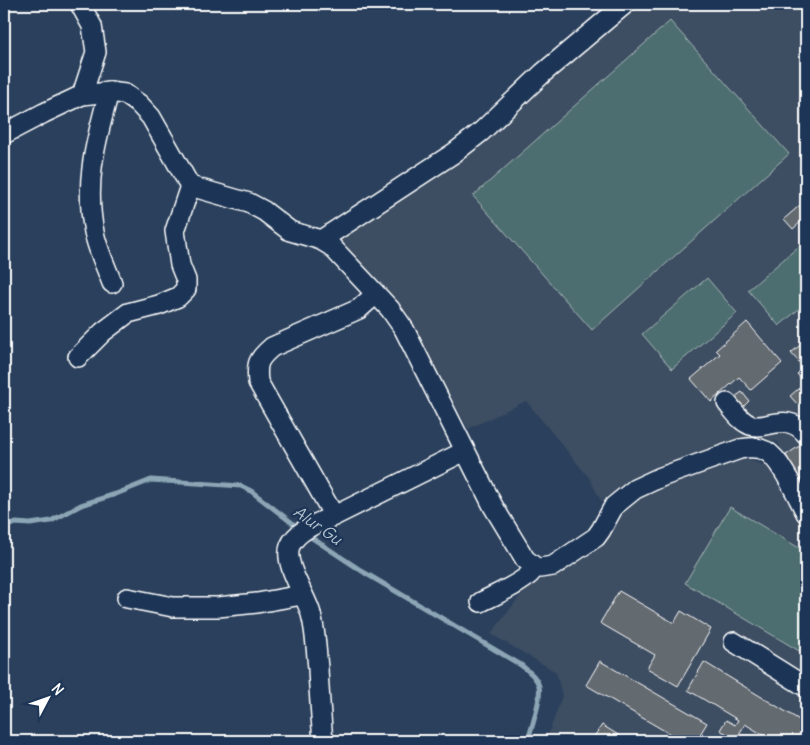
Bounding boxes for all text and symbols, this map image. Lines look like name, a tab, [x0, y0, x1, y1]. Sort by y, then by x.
water label: Alur Gu	[290, 501, 347, 550]
north arrow	[22, 672, 72, 722]
text: N	[48, 680, 68, 699]

